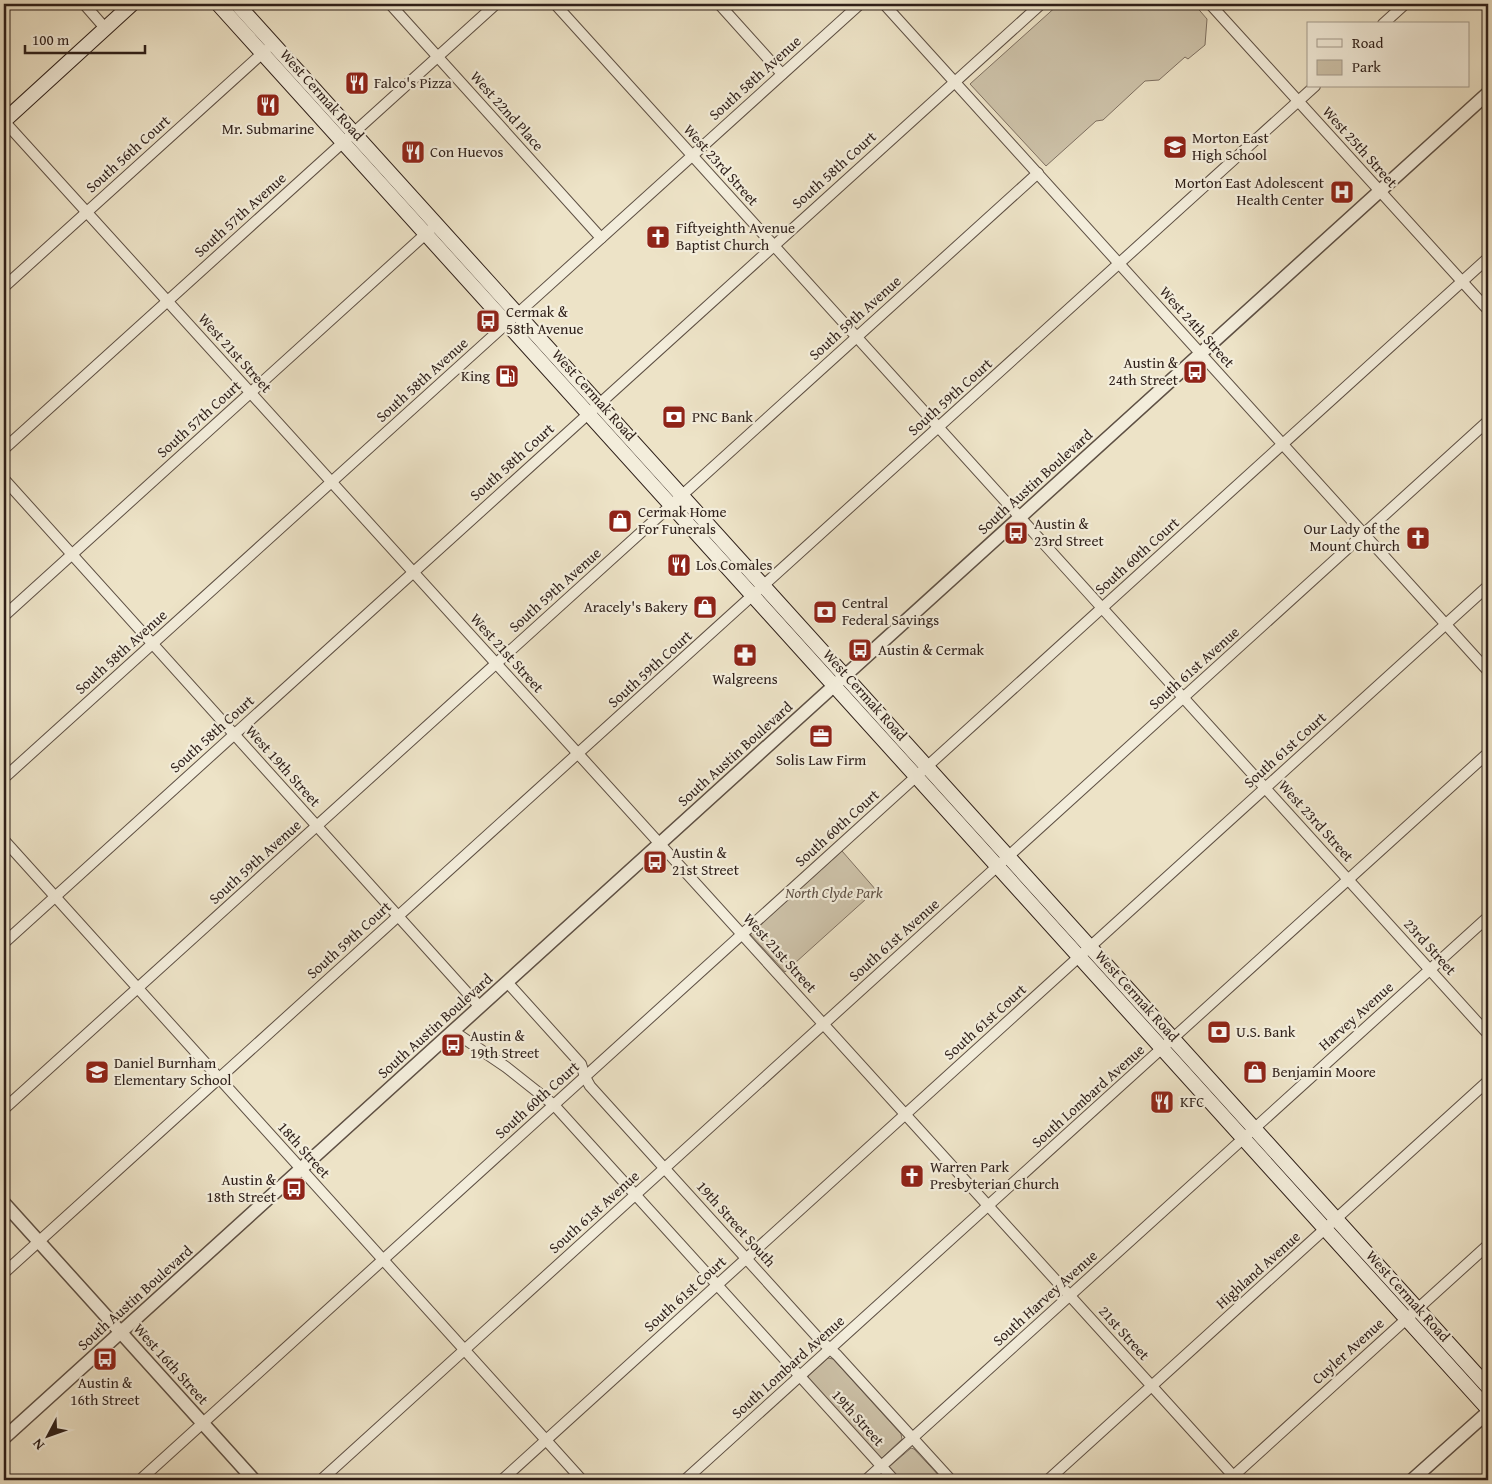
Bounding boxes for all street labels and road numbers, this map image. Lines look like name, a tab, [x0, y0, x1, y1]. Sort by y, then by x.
street label: South 58th Avenue	[704, 30, 805, 125]
street label: West Cermak Road	[275, 44, 369, 145]
street label: West 22nd Place	[466, 66, 549, 155]
street label: West 25th Street	[1318, 101, 1403, 193]
street label: South 56th Court	[81, 110, 175, 197]
street label: West 23rd Street	[679, 119, 764, 211]
street label: South 58th Court	[787, 126, 881, 213]
street label: South 57th Avenue	[189, 167, 290, 262]
street label: South 59th Avenue	[804, 270, 905, 365]
street label: West 24th Street	[1155, 281, 1240, 373]
street label: West 21st Street	[194, 308, 277, 398]
street label: South 58th Avenue	[371, 332, 472, 427]
street label: West Cermak Road	[547, 344, 641, 445]
street label: South 59th Court	[903, 353, 997, 440]
street label: South 57th Court	[152, 375, 246, 462]
street label: South 58th Court	[465, 418, 559, 505]
street label: South Austin Boulevard	[973, 424, 1097, 539]
street label: South 60th Court	[1090, 512, 1184, 599]
street label: South 59th Avenue	[504, 542, 605, 637]
street label: South 58th Avenue	[70, 604, 171, 699]
street label: West 21st Street	[466, 608, 549, 698]
street label: South 61st Avenue	[1144, 621, 1243, 714]
street label: South 59th Court	[603, 625, 697, 712]
street label: West Cermak Road	[818, 644, 912, 745]
street label: South 58th Court	[165, 690, 259, 777]
street label: South Austin Boulevard	[673, 696, 797, 811]
street label: South 61st Court	[1239, 706, 1331, 792]
street label: West 19th Street	[241, 720, 326, 812]
street label: West 23rd Street	[1274, 775, 1359, 867]
street label: South 60th Court	[790, 784, 884, 871]
street label: South 59th Avenue	[204, 814, 305, 909]
street label: South 61st Avenue	[844, 893, 943, 986]
street label: South 59th Court	[302, 896, 396, 983]
street label: West 21st Street	[739, 908, 822, 998]
street label: 23rd Street	[1399, 914, 1462, 980]
street label: West Cermak Road	[1090, 945, 1184, 1046]
street label: South Austin Boulevard	[373, 968, 497, 1083]
street label: Harvey Avenue	[1314, 976, 1398, 1055]
street label: South 61st Court	[939, 978, 1031, 1064]
street label: South Lombard Avenue	[1027, 1039, 1149, 1152]
street label: South 60th Court	[490, 1056, 584, 1143]
street label: 18th Street	[273, 1117, 336, 1183]
street label: South 61st Avenue	[544, 1165, 643, 1258]
street label: 19th Street South	[692, 1176, 781, 1272]
street label: Highland Avenue	[1211, 1226, 1305, 1313]
street label: South Austin Boulevard	[73, 1240, 197, 1355]
street label: South Harvey Avenue	[988, 1245, 1102, 1350]
street label: West Cermak Road	[1361, 1245, 1455, 1346]
street label: South 61st Court	[639, 1250, 731, 1336]
street label: 21st Street	[1094, 1301, 1155, 1365]
street label: South Lombard Avenue	[727, 1310, 849, 1423]
street label: Cuyler Avenue	[1307, 1313, 1388, 1389]
street label: West 16th Street	[129, 1318, 214, 1410]
street label: 19th Street	[827, 1385, 890, 1451]

